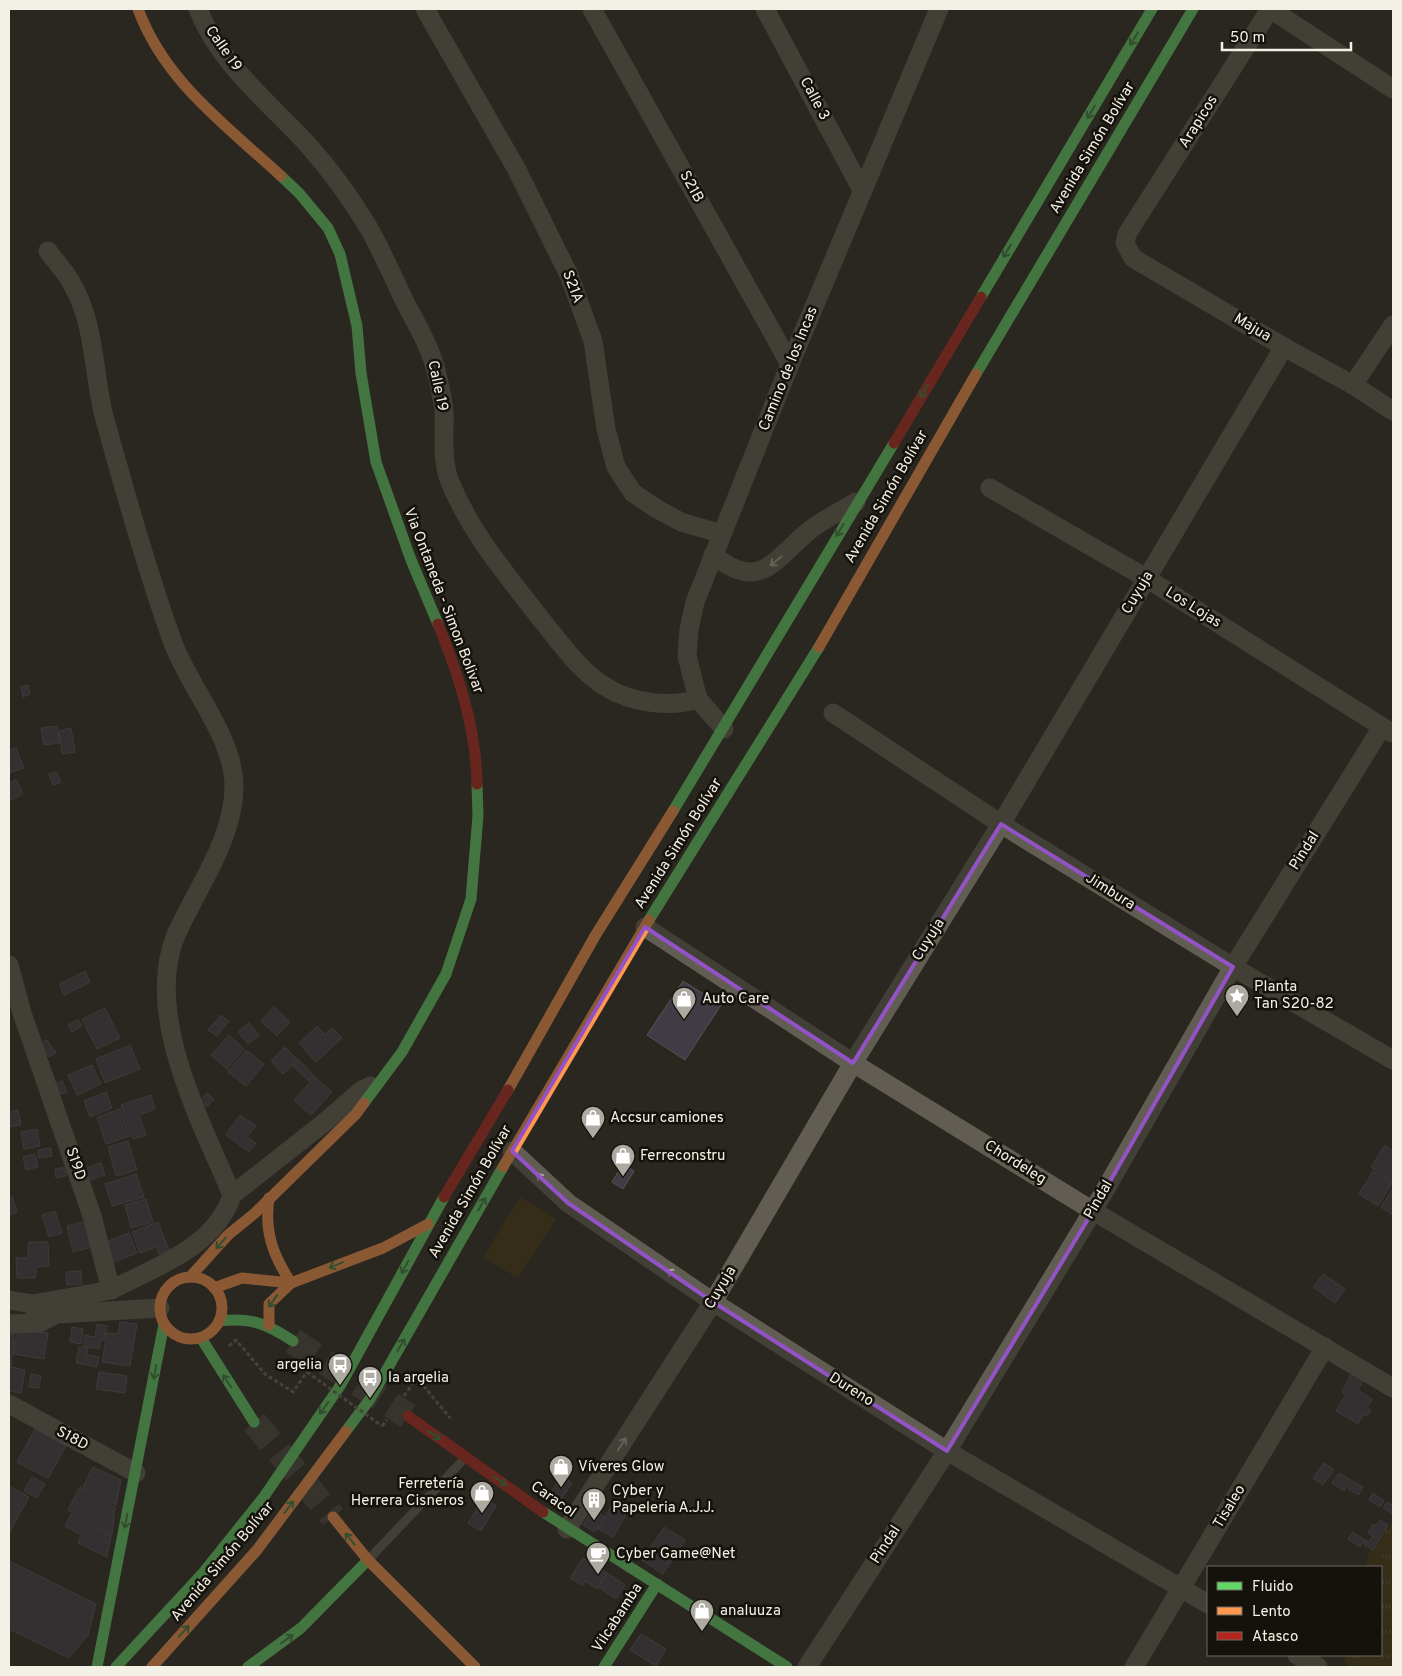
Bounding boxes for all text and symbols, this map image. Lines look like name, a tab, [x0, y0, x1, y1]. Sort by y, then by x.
scale bar	[1222, 20, 1351, 52]
street label: Calle 19	[200, 22, 246, 76]
text: 50 m	[1230, 29, 1265, 48]
one-way arrow	[1128, 32, 1138, 46]
street label: Calle 3	[795, 74, 833, 124]
street label: Avenida Simón Bolívar	[1046, 78, 1140, 218]
street label: Arapicos	[1175, 92, 1223, 152]
one-way arrow	[1085, 104, 1095, 118]
street label: S21B	[675, 168, 707, 206]
one-way arrow	[1002, 244, 1012, 258]
street label: S21A	[557, 268, 587, 306]
street label: Camino de los Incas	[755, 304, 823, 434]
street label: Majua	[1230, 310, 1274, 346]
street label: Calle 19	[422, 359, 452, 413]
one-way arrow	[918, 383, 928, 397]
street label: Avenida Simón Bolívar	[841, 427, 933, 567]
street label: Via Ontaneda - Simon Bolivar	[399, 505, 487, 697]
one-way arrow	[835, 523, 845, 537]
one-way arrow	[770, 555, 783, 566]
street label: Cuyuja	[1118, 568, 1158, 618]
street label: Los Lojas	[1161, 583, 1225, 633]
street label: Avenida Simón Bolívar	[631, 775, 727, 913]
street label: Pindal	[1286, 828, 1324, 874]
street label: Jimbura	[1082, 869, 1138, 915]
street label: Cuyuja	[909, 915, 949, 965]
place label: Planta Tan S20-82	[1254, 978, 1334, 1014]
place icon: Planta Tan S20-82	[1224, 983, 1250, 1017]
shop icon: Auto Care	[671, 986, 697, 1020]
place label: Auto Care	[702, 990, 769, 1009]
shop icon: Accsur camiones	[580, 1105, 606, 1139]
place label: Accsur camiones	[610, 1109, 724, 1128]
street label: Avenida Simón Bolívar	[425, 1122, 517, 1262]
street label: Chordeleg	[981, 1137, 1049, 1189]
shop icon: Ferreconstru	[610, 1143, 636, 1177]
street label: S19D	[61, 1145, 89, 1183]
place label: Ferreconstru	[640, 1147, 725, 1166]
one-way arrow	[535, 1173, 548, 1185]
street label: Pindal	[1080, 1177, 1118, 1223]
one-way arrow	[477, 1197, 487, 1211]
one-way arrow	[215, 1237, 226, 1250]
one-way arrow	[400, 1260, 410, 1275]
one-way arrow	[328, 1262, 343, 1271]
street label: Cuyuja	[701, 1263, 741, 1313]
one-way arrow	[666, 1269, 680, 1279]
one-way arrow	[268, 1294, 278, 1308]
one-way arrow	[396, 1337, 406, 1352]
bus stop icon: argelia	[327, 1352, 353, 1386]
place label: argelia	[276, 1356, 322, 1375]
one-way arrow	[149, 1364, 159, 1380]
bus stop icon: la argelia	[357, 1365, 383, 1399]
place label: la argelia	[388, 1369, 449, 1388]
street label: Dureno	[825, 1369, 877, 1411]
one-way arrow	[222, 1374, 232, 1388]
one-way arrow	[319, 1401, 329, 1415]
street label: S18D	[53, 1423, 91, 1455]
one-way arrow	[427, 1430, 441, 1440]
one-way arrow	[617, 1437, 627, 1451]
shop icon: Víveres Glow	[548, 1454, 574, 1488]
place label: Víveres Glow	[578, 1458, 665, 1477]
place label: Ferretería Herrera Cisneros	[351, 1475, 464, 1511]
one-way arrow	[493, 1476, 506, 1487]
street label: Caracol	[527, 1477, 579, 1523]
shop icon: Ferretería Herrera Cisneros	[469, 1480, 495, 1514]
place label: Cyber y Papeleria A.J.J.	[612, 1482, 714, 1518]
street label: Tisaleo	[1210, 1482, 1250, 1532]
building icon: Cyber y Papeleria A.J.J.	[581, 1487, 607, 1521]
street label: Avenida Simón Bolívar	[167, 1498, 279, 1626]
one-way arrow	[284, 1501, 295, 1514]
one-way arrow	[121, 1512, 131, 1528]
street label: Pindal	[867, 1522, 905, 1568]
one-way arrow	[345, 1533, 356, 1546]
cafe icon: Cyber Game@Net	[585, 1541, 611, 1575]
place label: Cyber Game@Net	[616, 1545, 736, 1564]
legend	[1207, 1566, 1382, 1656]
text: Fluido	[1252, 1578, 1293, 1597]
street label: Vilcabamba	[589, 1580, 647, 1656]
shop icon: analuuza	[689, 1598, 715, 1632]
place label: analuuza	[720, 1602, 781, 1621]
text: Lento	[1252, 1603, 1291, 1622]
one-way arrow	[178, 1625, 190, 1638]
text: Atasco	[1252, 1628, 1298, 1647]
one-way arrow	[280, 1633, 293, 1644]

